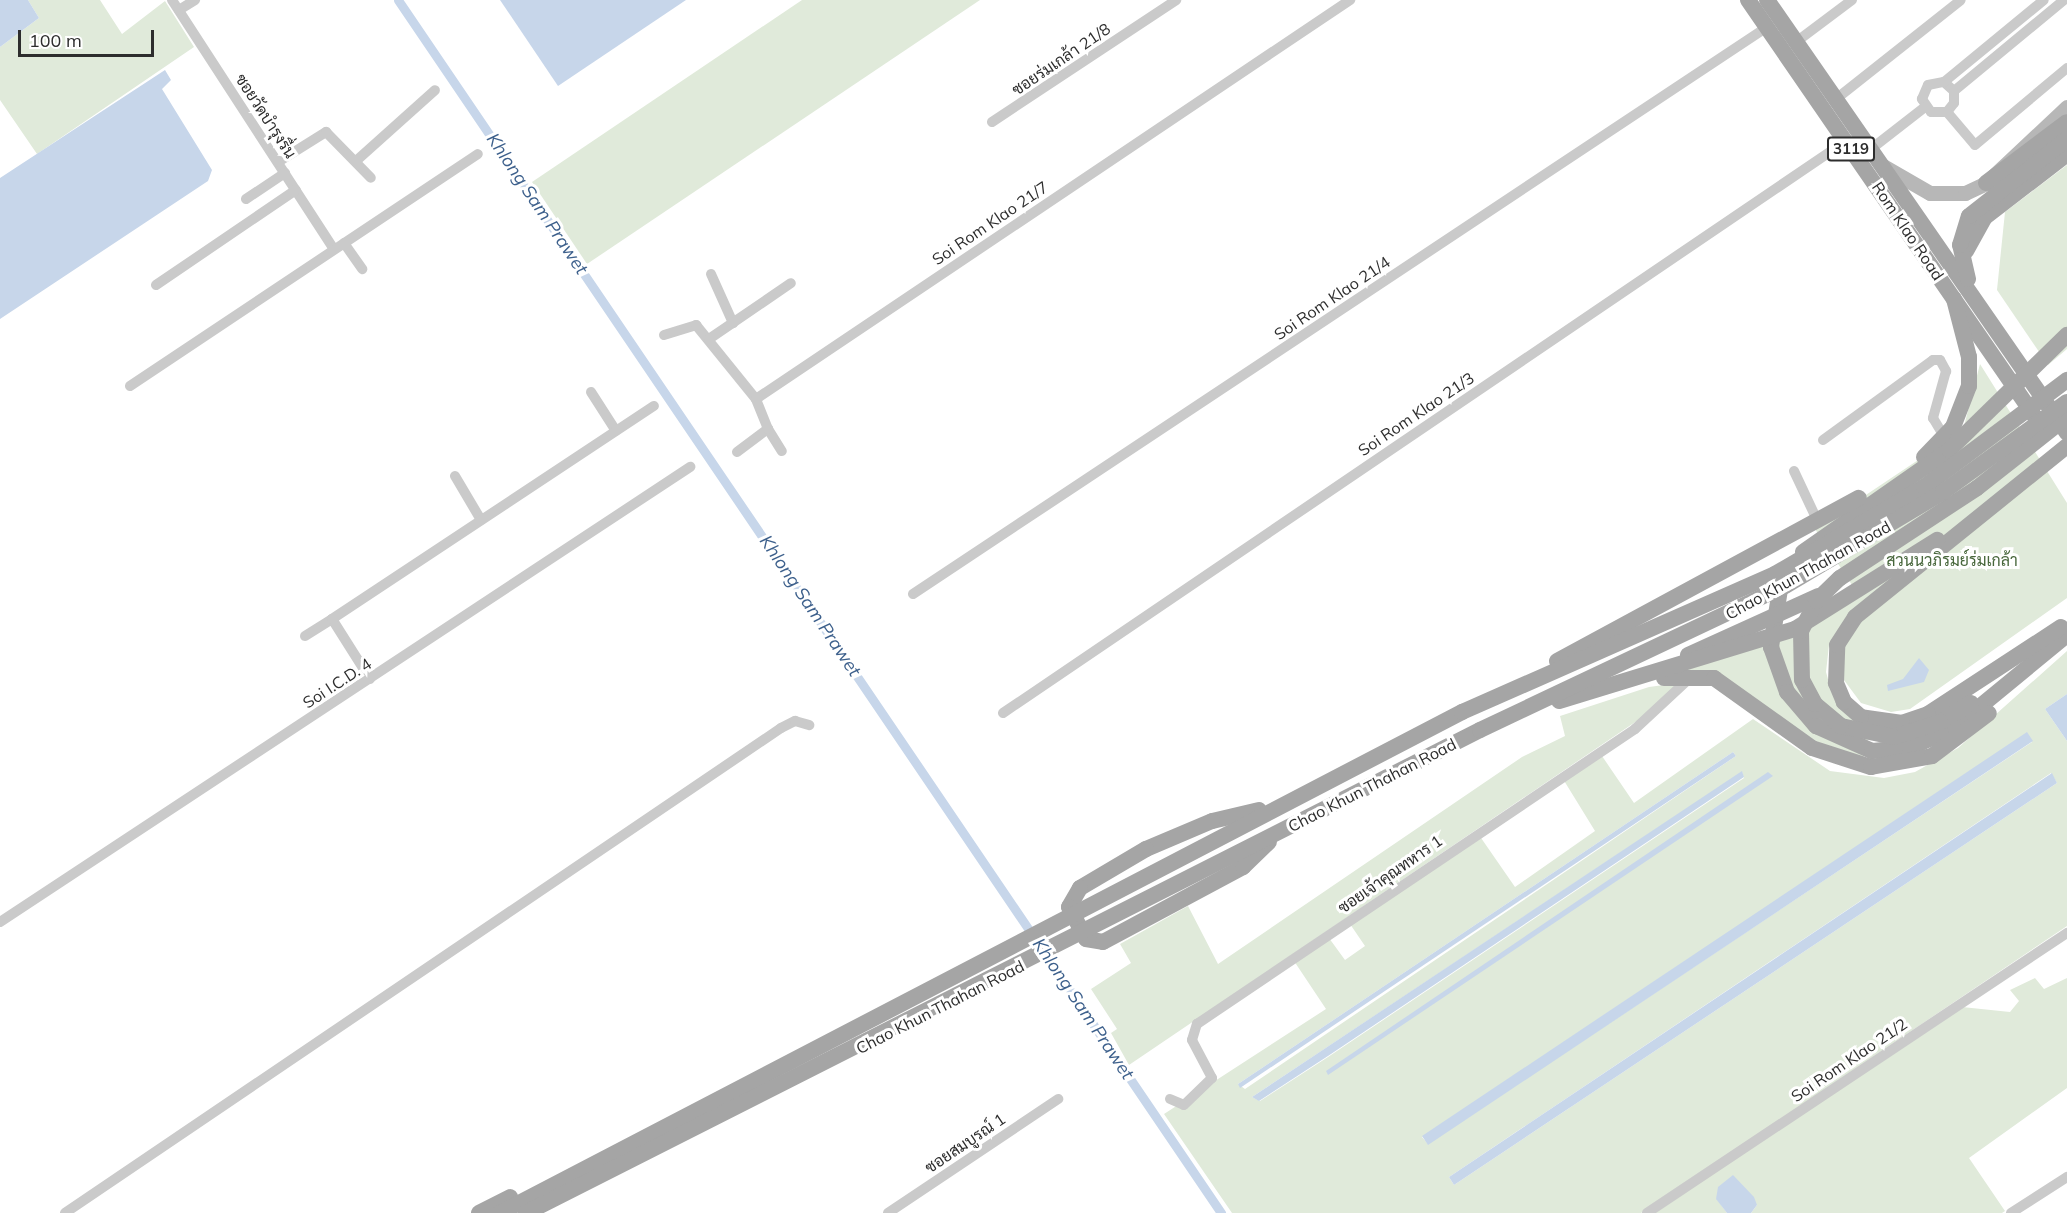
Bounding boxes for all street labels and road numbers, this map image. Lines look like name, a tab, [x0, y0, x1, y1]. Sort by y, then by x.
street label: ซอยร่มเกล้า 21/8	[1008, 19, 1114, 99]
street label: ซอยวัดบำรุงรื่น	[232, 70, 300, 162]
road number: 3119	[1827, 137, 1875, 161]
street label: Soi Rom Klao 21/7	[928, 177, 1052, 269]
street label: Rom Klao Road	[1868, 178, 1948, 284]
street label: Soi Rom Klao 21/4	[1270, 252, 1394, 344]
street label: Soi Rom Klao 21/3	[1354, 368, 1478, 460]
street label: Chao Khun Thahan Road	[1722, 517, 1894, 623]
street label: Soi I.C.D. 4	[299, 654, 375, 712]
street label: Chao Khun Thahan Road	[1285, 734, 1459, 836]
street label: ซอยเจ้าคุณทหาร 1	[1334, 831, 1446, 917]
street label: Chao Khun Thahan Road	[853, 956, 1027, 1058]
street label: Soi Rom Klao 21/2	[1787, 1014, 1911, 1106]
street label: ซอยสมบูรณ์ 1	[921, 1109, 1009, 1177]

